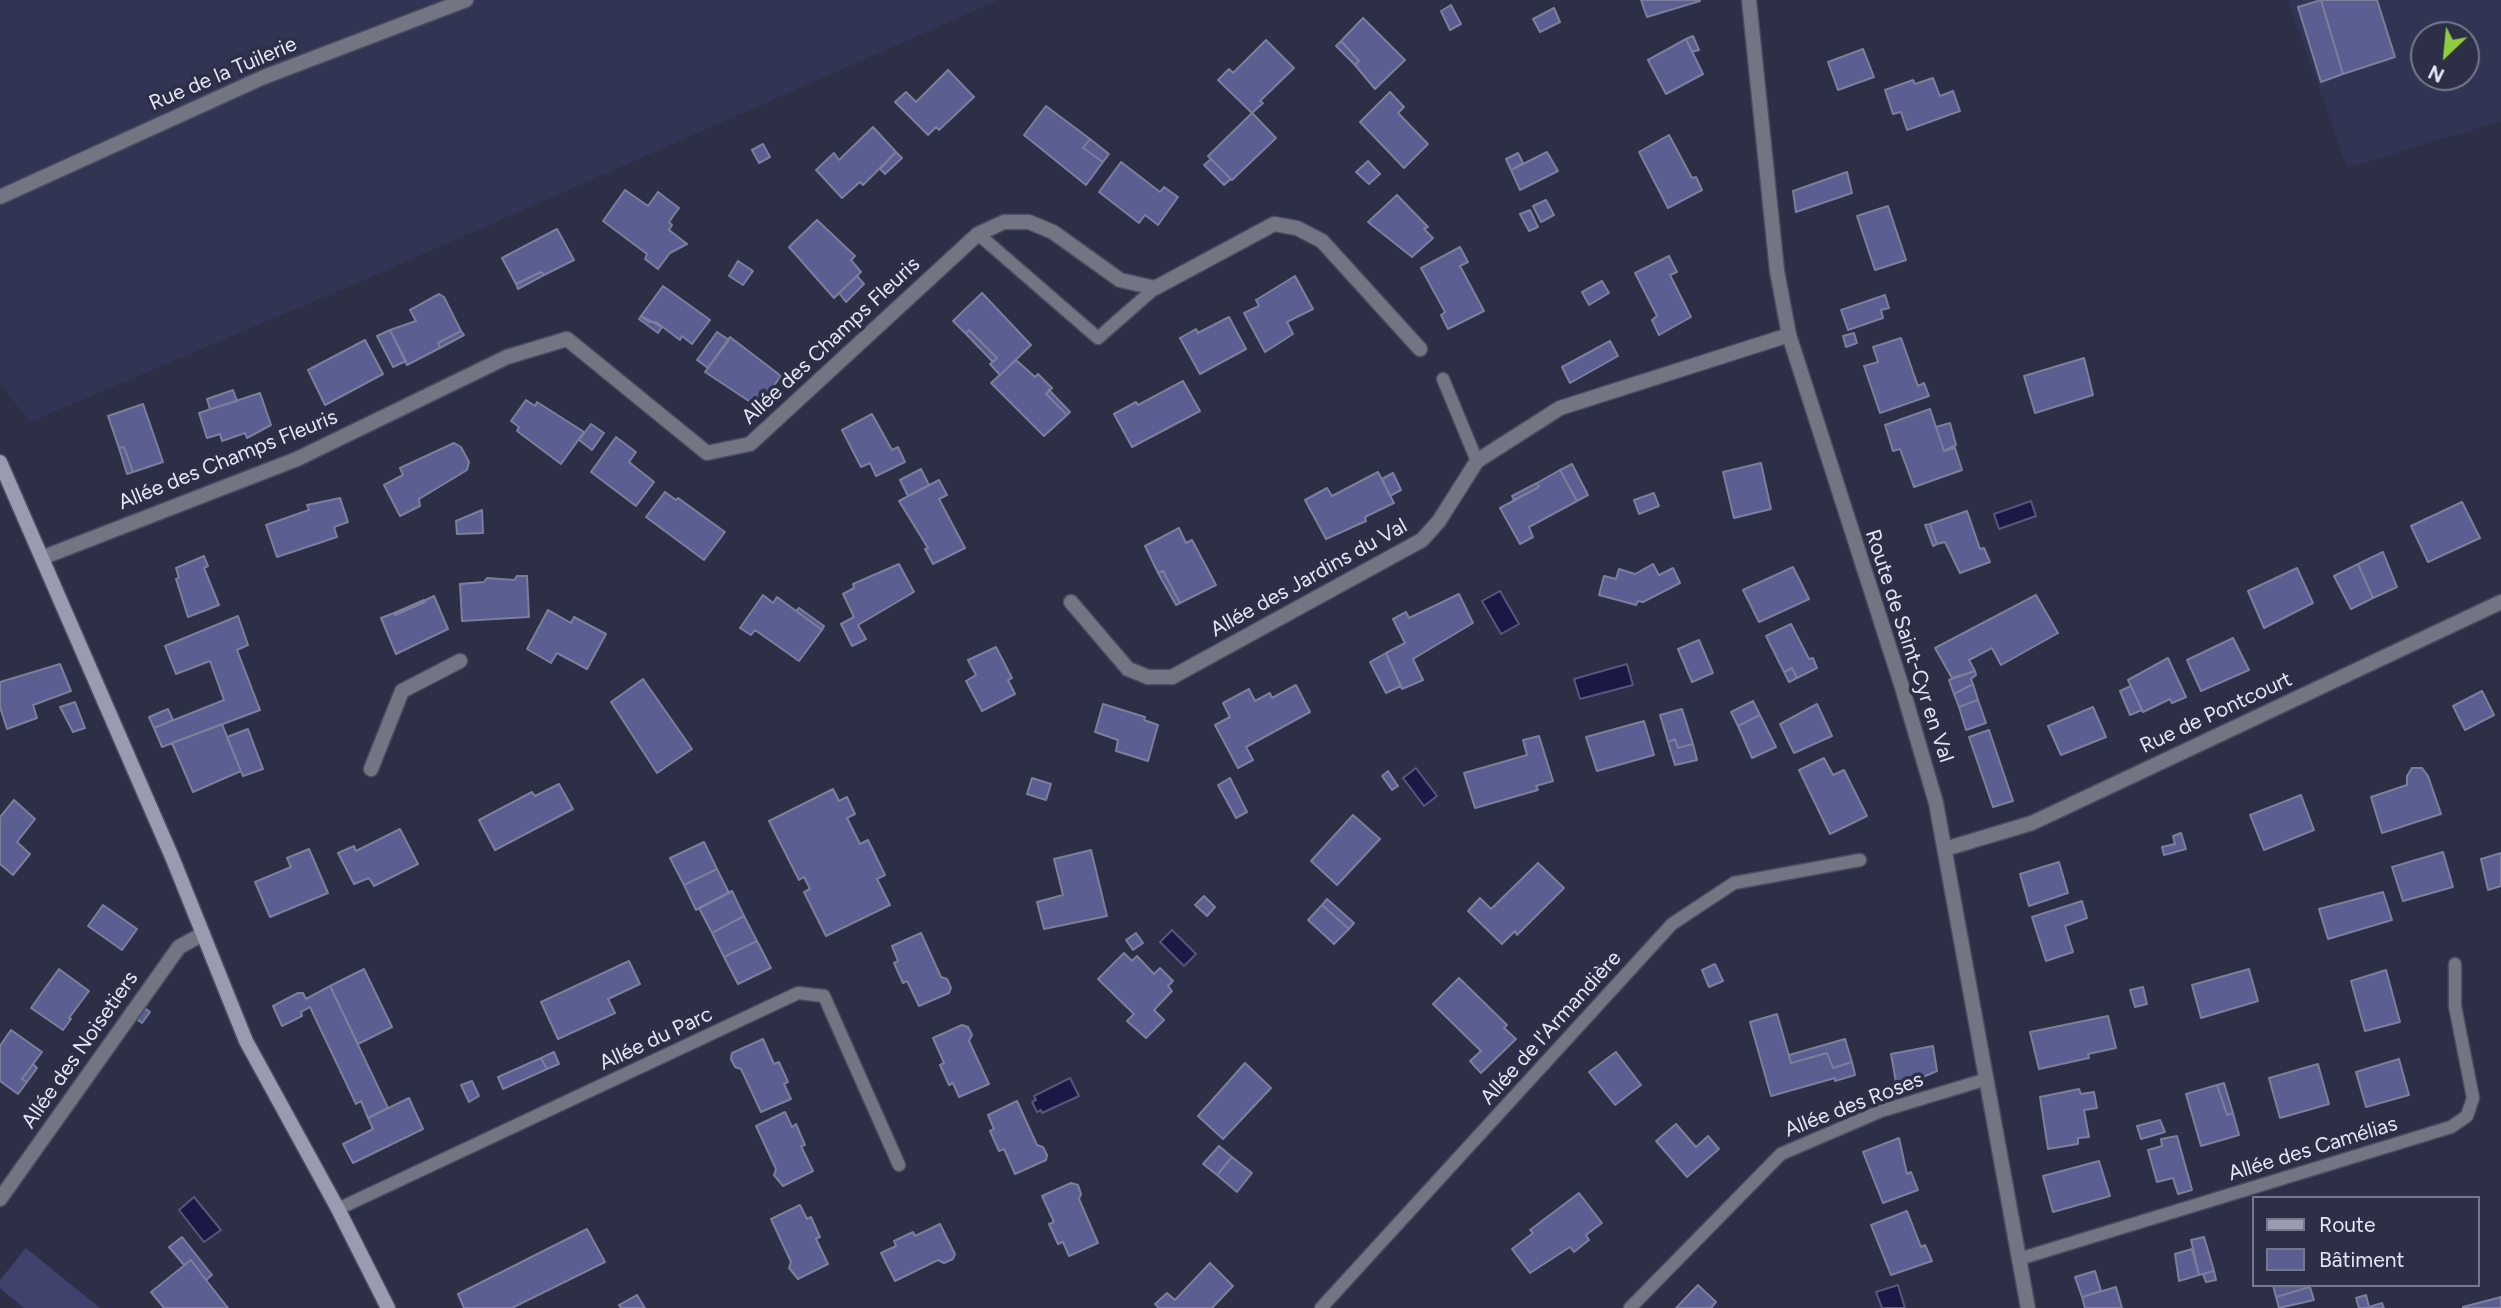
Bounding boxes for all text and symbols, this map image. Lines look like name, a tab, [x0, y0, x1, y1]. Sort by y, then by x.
north arrow	[2410, 21, 2480, 91]
street label: Rue de la Tuilerie	[145, 32, 301, 116]
text: N	[2425, 60, 2448, 87]
street label: Allée des Champs Fleuris	[737, 252, 925, 430]
street label: Allée des Champs Fleuris	[115, 404, 341, 516]
street label: Allée des Jardins du Val	[1206, 513, 1412, 643]
street label: Route de Saint-Cyr en Val	[1859, 526, 1959, 766]
street label: Rue de Pontcourt	[2136, 667, 2296, 759]
street label: Allée de l'Armandière	[1475, 946, 1627, 1110]
street label: Allée des Noisetiers	[16, 967, 144, 1133]
street label: Allée du Parc	[595, 1002, 717, 1076]
street label: Allée des Roses	[1781, 1067, 1927, 1143]
street label: Allée des Camélias	[2225, 1111, 2401, 1187]
legend	[2252, 1196, 2480, 1287]
text: Route	[2319, 1212, 2375, 1237]
text: Bâtiment	[2319, 1247, 2404, 1272]

